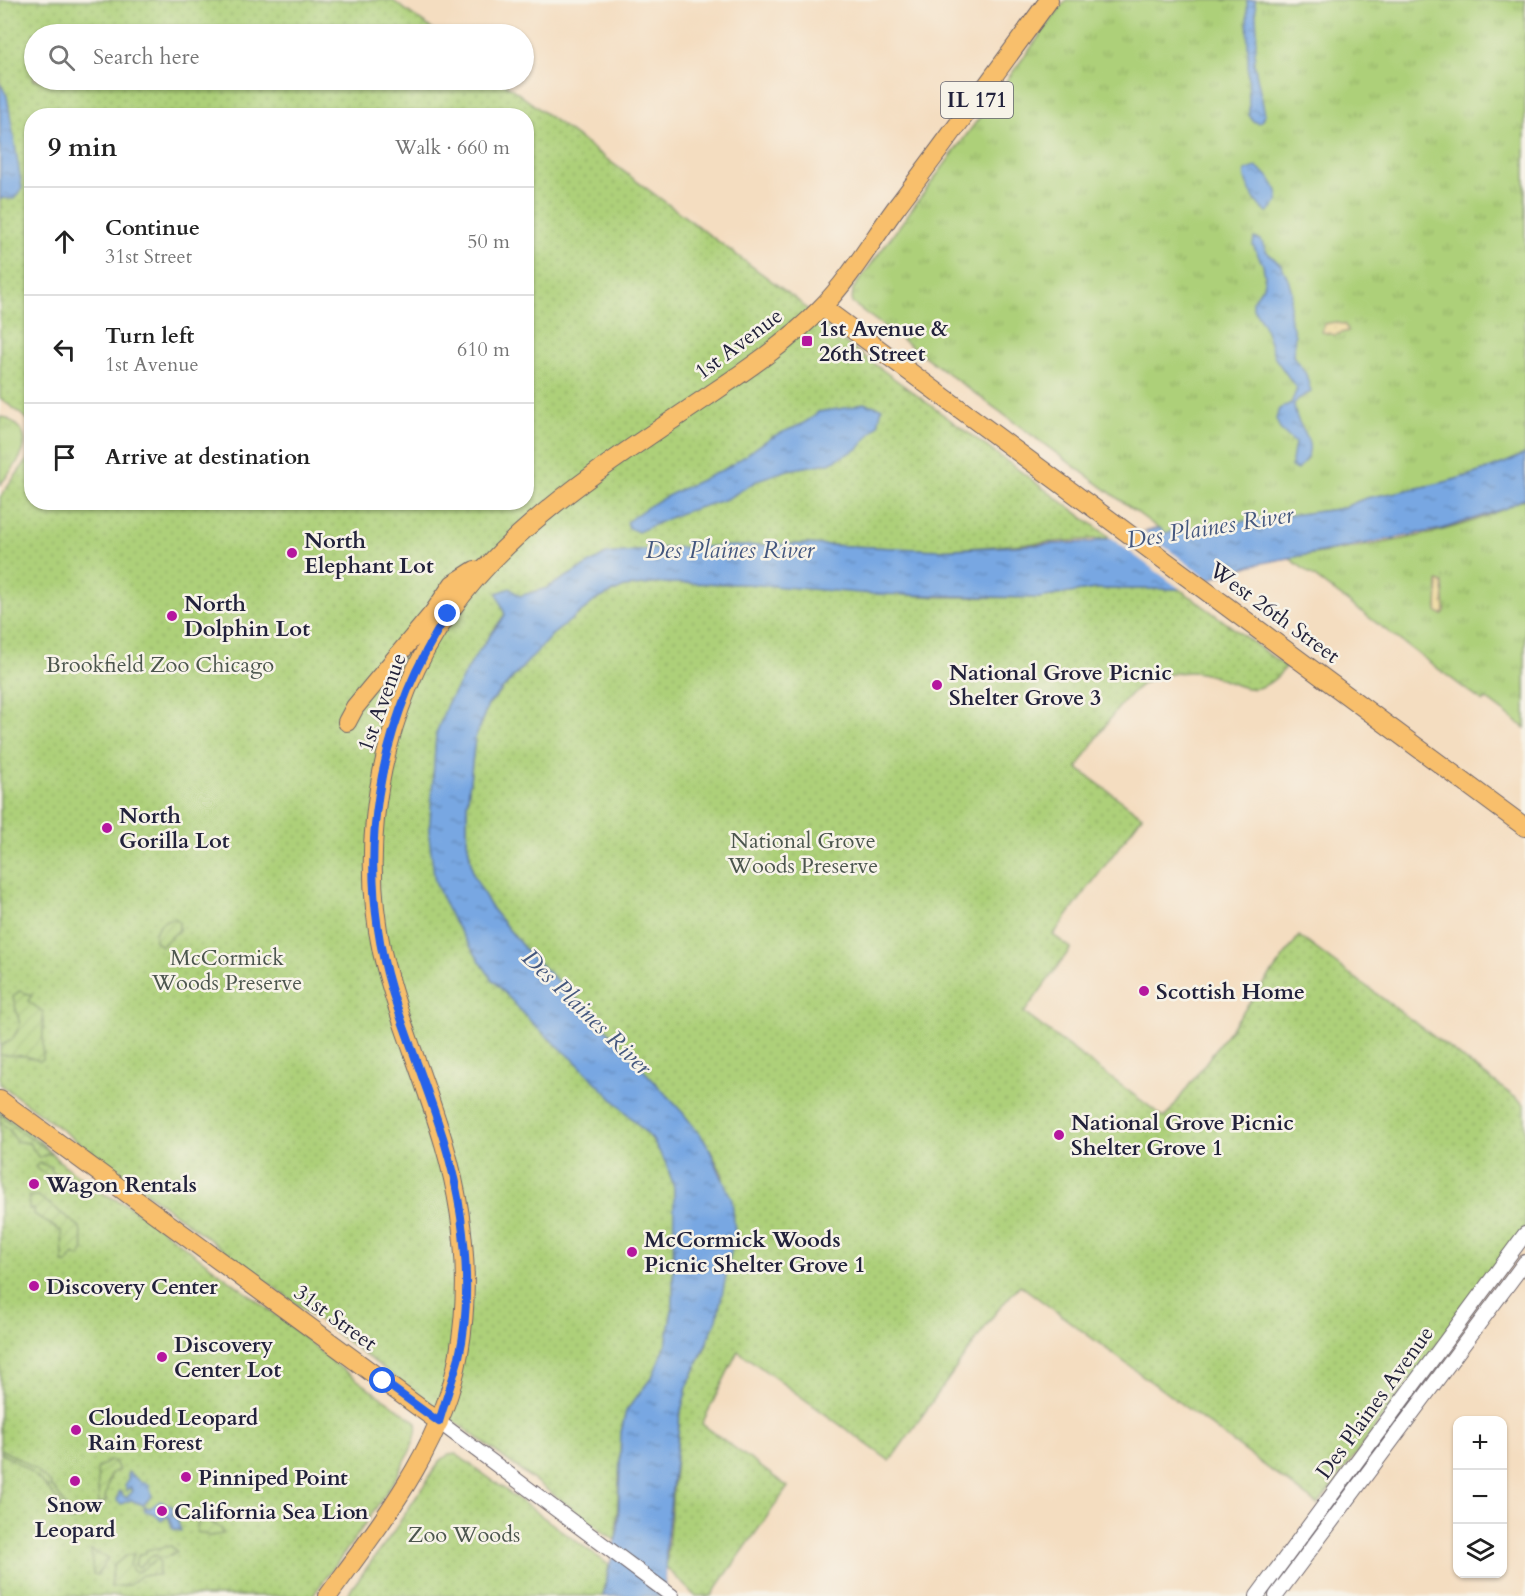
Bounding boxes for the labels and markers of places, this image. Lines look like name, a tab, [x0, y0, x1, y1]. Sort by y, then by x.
place label: 1st Avenue & 26th Street	[819, 314, 948, 369]
marker: 1st Avenue & 26th Street	[800, 334, 814, 348]
place label: North Elephant Lot	[304, 526, 434, 581]
marker: North Elephant Lot	[285, 546, 299, 560]
place label: North Dolphin Lot	[184, 589, 310, 644]
marker: North Dolphin Lot	[165, 609, 179, 623]
place label: National Grove Picnic Shelter Grove 3	[949, 658, 1172, 713]
marker: National Grove Picnic Shelter Grove 3	[930, 678, 944, 692]
place label: North Gorilla Lot	[119, 801, 230, 856]
marker: North Gorilla Lot	[100, 821, 114, 835]
place label: Scottish Home	[1156, 977, 1305, 1007]
marker: Scottish Home	[1137, 984, 1151, 998]
place label: National Grove Picnic Shelter Grove 1	[1071, 1108, 1294, 1163]
marker: National Grove Picnic Shelter Grove 1	[1052, 1128, 1066, 1142]
place label: Wagon Rentals	[45, 1170, 197, 1200]
marker: Wagon Rentals	[27, 1177, 41, 1191]
place label: McCormick Woods Picnic Shelter Grove 1	[644, 1225, 865, 1280]
marker: McCormick Woods Picnic Shelter Grove 1	[625, 1245, 639, 1259]
place label: Discovery Center	[46, 1272, 218, 1302]
marker: Discovery Center	[27, 1279, 41, 1293]
place label: Discovery Center Lot	[174, 1330, 281, 1385]
marker: Discovery Center Lot	[155, 1350, 169, 1364]
place label: Clouded Leopard Rain Forest	[88, 1403, 259, 1458]
marker: Clouded Leopard Rain Forest	[69, 1423, 83, 1437]
place label: Pinniped Point	[198, 1463, 348, 1493]
marker: Pinniped Point	[179, 1470, 193, 1484]
marker: Snow Leopard	[68, 1474, 82, 1488]
place label: Snow Leopard	[34, 1490, 116, 1545]
place label: California Sea Lion	[174, 1497, 369, 1527]
marker: California Sea Lion	[155, 1504, 169, 1518]

